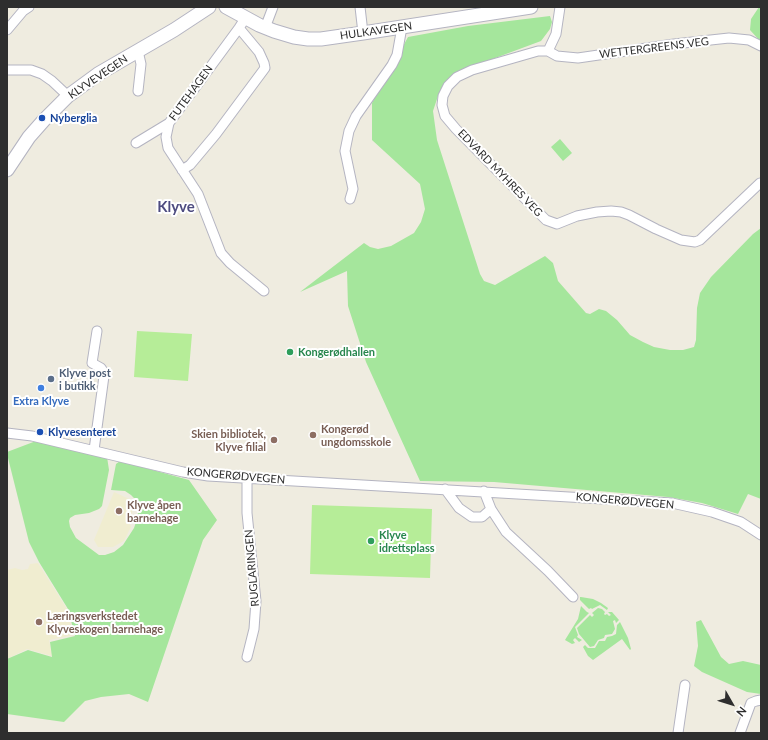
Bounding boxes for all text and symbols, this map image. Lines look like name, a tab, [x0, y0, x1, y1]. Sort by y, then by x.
street label: HULKAVEGEN	[339, 19, 413, 43]
street label: WETTERGREENS VEG	[598, 35, 710, 61]
street label: KLYVEVEGEN	[66, 52, 130, 102]
street label: FUTEHAGEN	[166, 63, 216, 123]
place label: Nyberglia	[50, 111, 97, 125]
marker: Nyberglia	[37, 113, 47, 123]
street label: EDVARD MYHRES VEG	[455, 127, 545, 219]
district label: Klyve	[157, 198, 195, 216]
place label: Kongerødhallen	[298, 345, 375, 359]
marker: Kongerødhallen	[285, 347, 295, 357]
place label: Klyve post i butikk	[59, 366, 111, 392]
marker: Klyve post i butikk	[46, 374, 56, 384]
marker: Extra Klyve	[36, 383, 46, 393]
place label: Extra Klyve	[13, 394, 69, 408]
place label: Kongerød ungdomsskole	[321, 422, 391, 448]
place label: Klyvesenteret	[48, 425, 116, 439]
marker: Klyvesenteret	[35, 427, 45, 437]
place label: Skien bibliotek, Klyve filial	[191, 427, 266, 453]
marker: Kongerød ungdomsskole	[308, 430, 318, 440]
marker: Skien bibliotek, Klyve filial	[269, 435, 279, 445]
street label: KONGERØDVEGEN	[186, 465, 286, 487]
street label: KONGERØDVEGEN	[575, 490, 675, 512]
place label: Klyve åpen barnehage	[127, 498, 181, 524]
marker: Klyve åpen barnehage	[114, 506, 124, 516]
place label: Klyve idrettsplass	[379, 528, 435, 554]
street label: RUGLARINGEN	[242, 529, 262, 607]
marker: Klyve idrettsplass	[366, 536, 376, 546]
place label: Læringsverkstedet Klyveskogen barnehage	[47, 609, 163, 635]
marker: Læringsverkstedet Klyveskogen barnehage	[34, 617, 44, 627]
north arrow	[712, 684, 752, 724]
text: N	[734, 704, 749, 719]

